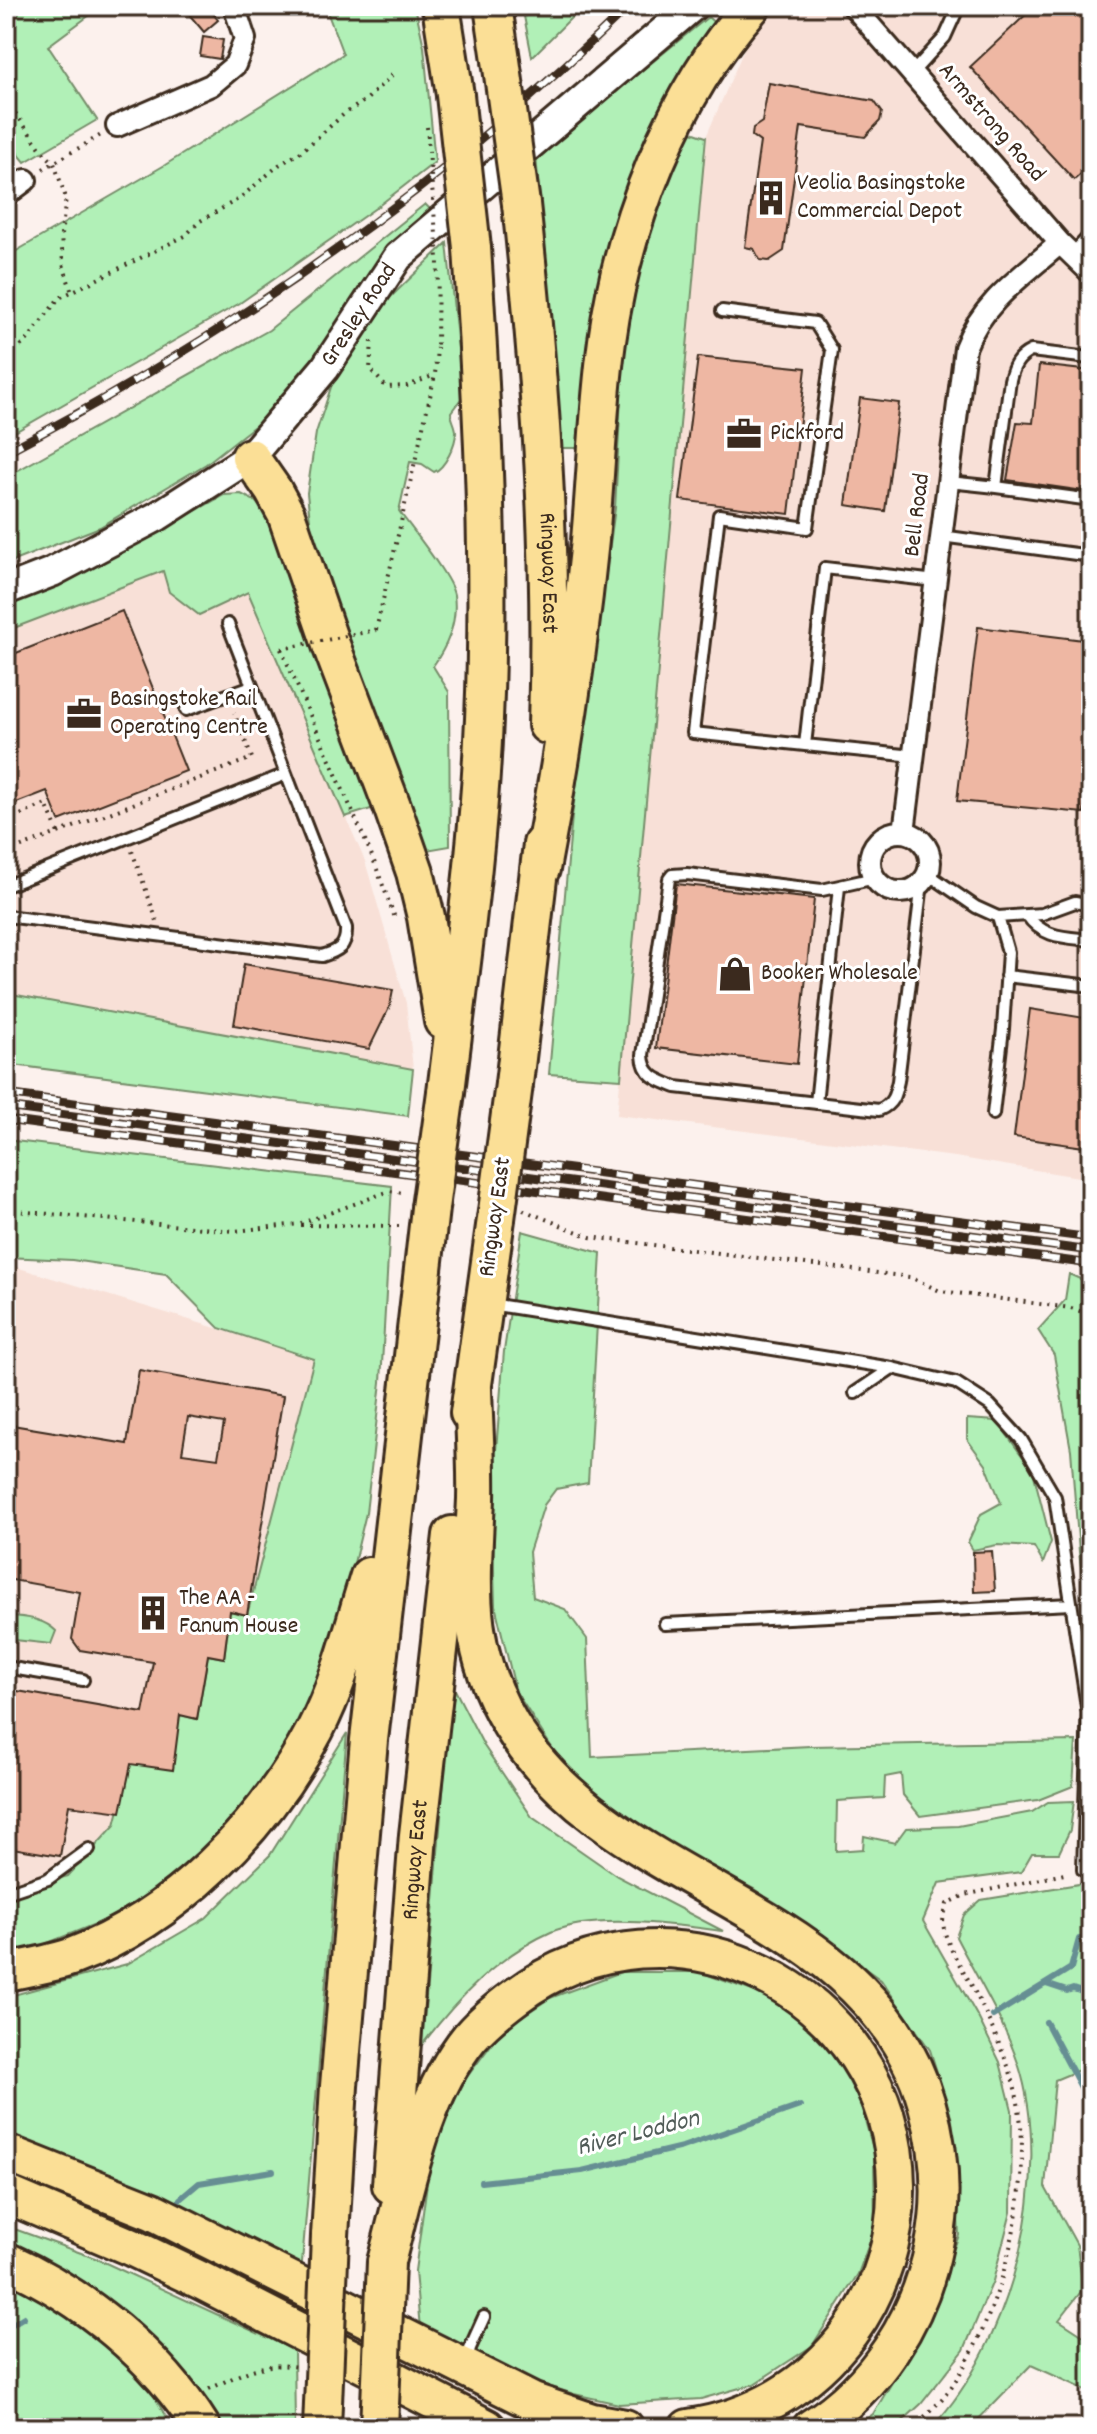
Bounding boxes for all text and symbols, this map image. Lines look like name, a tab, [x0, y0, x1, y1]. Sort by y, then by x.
street label: Armstrong Road	[929, 56, 1053, 190]
place label: Veolia Basingstoke Commercial Depot	[797, 167, 965, 229]
building icon: Veolia Basingstoke Commercial Depot	[752, 179, 790, 217]
street label: Gresley Road	[313, 257, 406, 374]
office icon: Pickford	[725, 415, 763, 453]
place label: Pickford	[770, 417, 844, 451]
street label: Bell Road	[896, 471, 940, 559]
street label: Ringway East	[529, 512, 565, 633]
place label: Basingstoke Rail Operating Centre	[110, 683, 268, 745]
office icon: Basingstoke Rail Operating Centre	[65, 695, 103, 733]
shop icon: Booker Wholesale	[716, 955, 754, 993]
place label: Booker Wholesale	[761, 957, 918, 991]
street label: Ringway East	[471, 1155, 521, 1279]
place label: The AA - Fanum House	[179, 1582, 298, 1644]
building icon: The AA - Fanum House	[134, 1594, 172, 1632]
street label: Ringway East	[394, 1798, 439, 1922]
water label: River Loddon	[573, 2101, 704, 2167]

